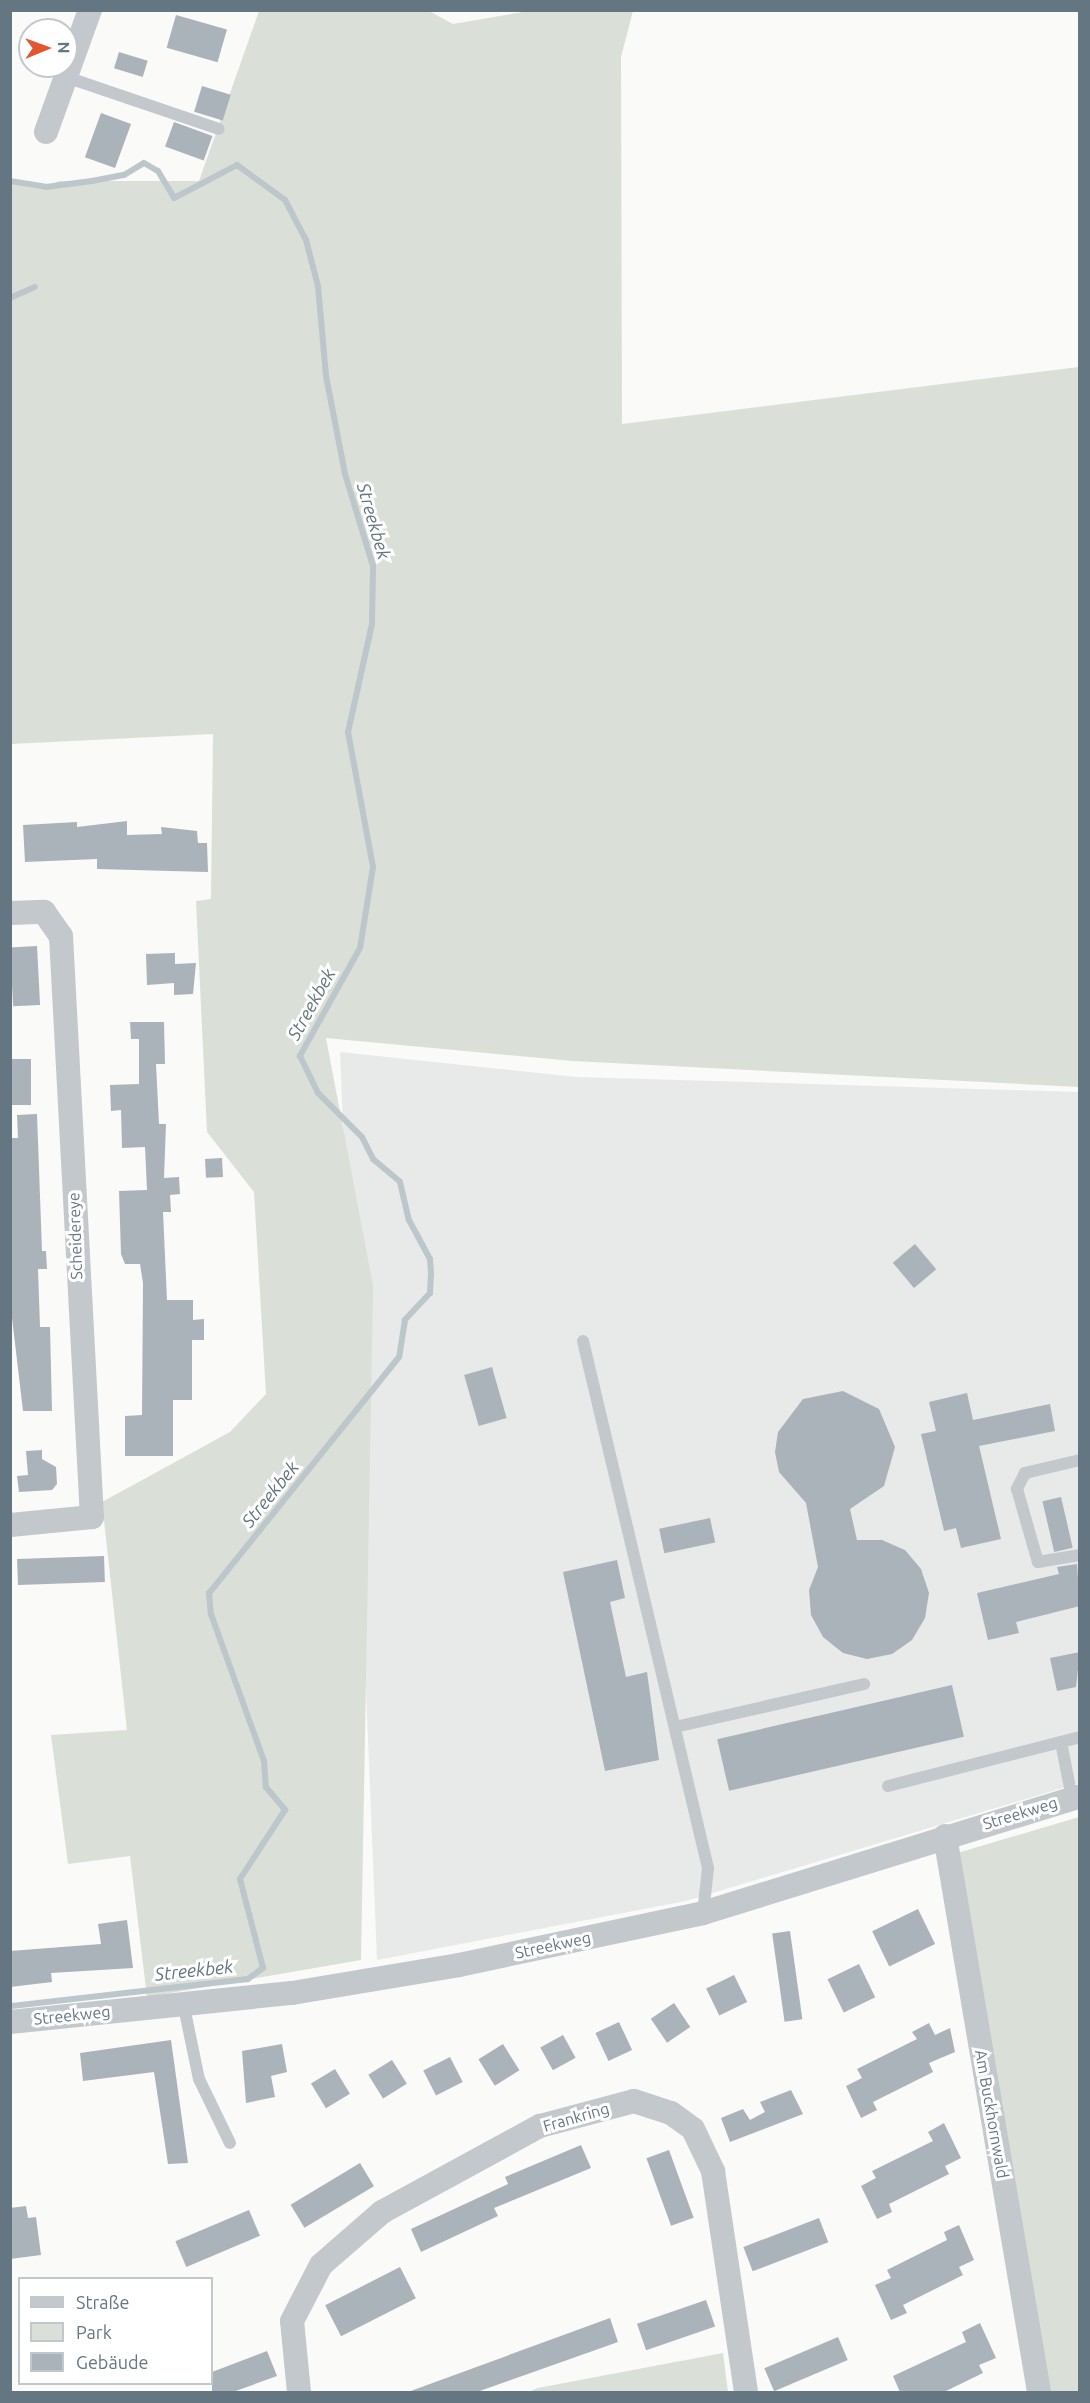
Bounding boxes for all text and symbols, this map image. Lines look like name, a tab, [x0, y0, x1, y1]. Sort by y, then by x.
north arrow	[18, 18, 78, 78]
text: N	[55, 42, 73, 54]
water label: Streekbek	[353, 480, 395, 562]
water label: Streekbek	[283, 964, 339, 1044]
street label: Scheidereye	[64, 1192, 86, 1280]
water label: Streekbek	[237, 1457, 303, 1531]
street label: Streekweg	[980, 1793, 1060, 1833]
street label: Streekweg	[513, 1928, 593, 1962]
water label: Streekbek	[154, 1955, 234, 1985]
street label: Streekweg	[33, 2001, 111, 2029]
street label: Am Buckhornwald	[971, 2048, 1013, 2180]
street label: Frankring	[541, 2098, 611, 2136]
legend	[18, 2277, 213, 2385]
text: Straße	[76, 2292, 129, 2312]
text: Park	[76, 2322, 112, 2342]
text: Gebäude	[76, 2352, 148, 2372]

